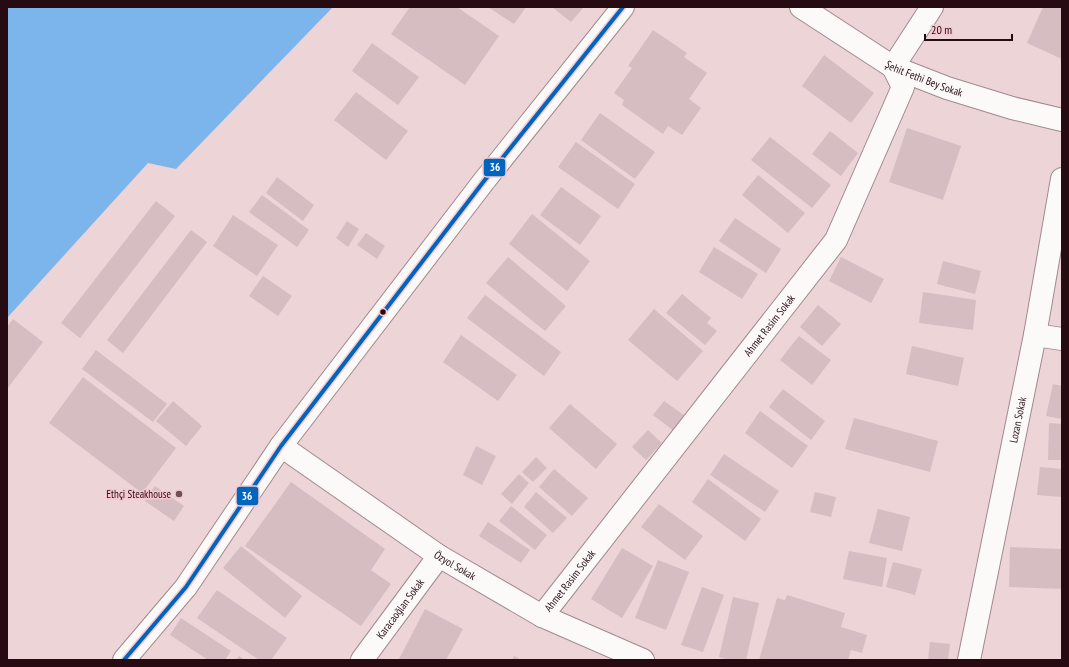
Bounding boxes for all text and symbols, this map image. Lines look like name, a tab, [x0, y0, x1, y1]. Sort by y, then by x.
scale bar	[925, 16, 1012, 42]
text: 20 m	[931, 22, 952, 37]
street label: Şehit Fethi Bey Sokak	[883, 57, 965, 100]
line badge: 36	[483, 158, 506, 177]
text: 36	[490, 160, 500, 174]
street label: Ahmet Rasim Sokak	[741, 291, 798, 359]
unlabelled marker	[378, 307, 388, 317]
street label: Lozan Sokak	[1006, 395, 1029, 444]
line badge: 36	[236, 486, 259, 506]
place label: Ethçi Steakhouse	[106, 487, 171, 501]
marker: Ethçi Steakhouse	[174, 489, 184, 499]
text: 36	[242, 489, 252, 503]
street label: Ahmet Rasim Sokak	[541, 546, 599, 614]
street label: Özyol Sokak	[431, 548, 479, 583]
street label: Karacaoğlan Sokak	[373, 575, 427, 641]

